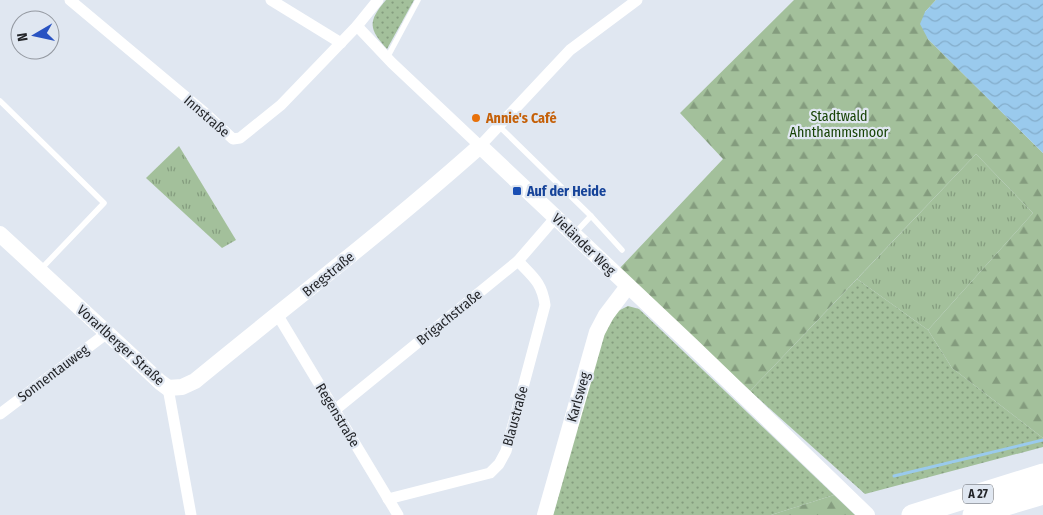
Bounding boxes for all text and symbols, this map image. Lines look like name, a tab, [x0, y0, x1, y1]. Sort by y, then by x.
north arrow	[10, 10, 60, 60]
text: N	[14, 31, 32, 42]
street label: Innstraße	[180, 92, 233, 141]
park label: Stadtwald Ahnthammsmoor	[790, 108, 889, 141]
place label: Annie's Café	[485, 110, 557, 127]
marker: Annie's Café	[470, 112, 482, 124]
place label: Auf der Heide	[526, 183, 606, 200]
marker: Auf der Heide	[511, 185, 523, 197]
street label: Vieländer Weg	[548, 210, 619, 279]
street label: Bregstraße	[299, 248, 358, 300]
street label: Brigachstraße	[413, 286, 485, 349]
street label: Vorarlberger Straße	[73, 302, 168, 389]
street label: Sonnentauweg	[14, 341, 93, 406]
street label: Karlsweg	[563, 370, 594, 424]
street label: Regenstraße	[312, 380, 363, 450]
street label: Blaustraße	[499, 384, 532, 448]
road number: A 27	[963, 484, 993, 504]

